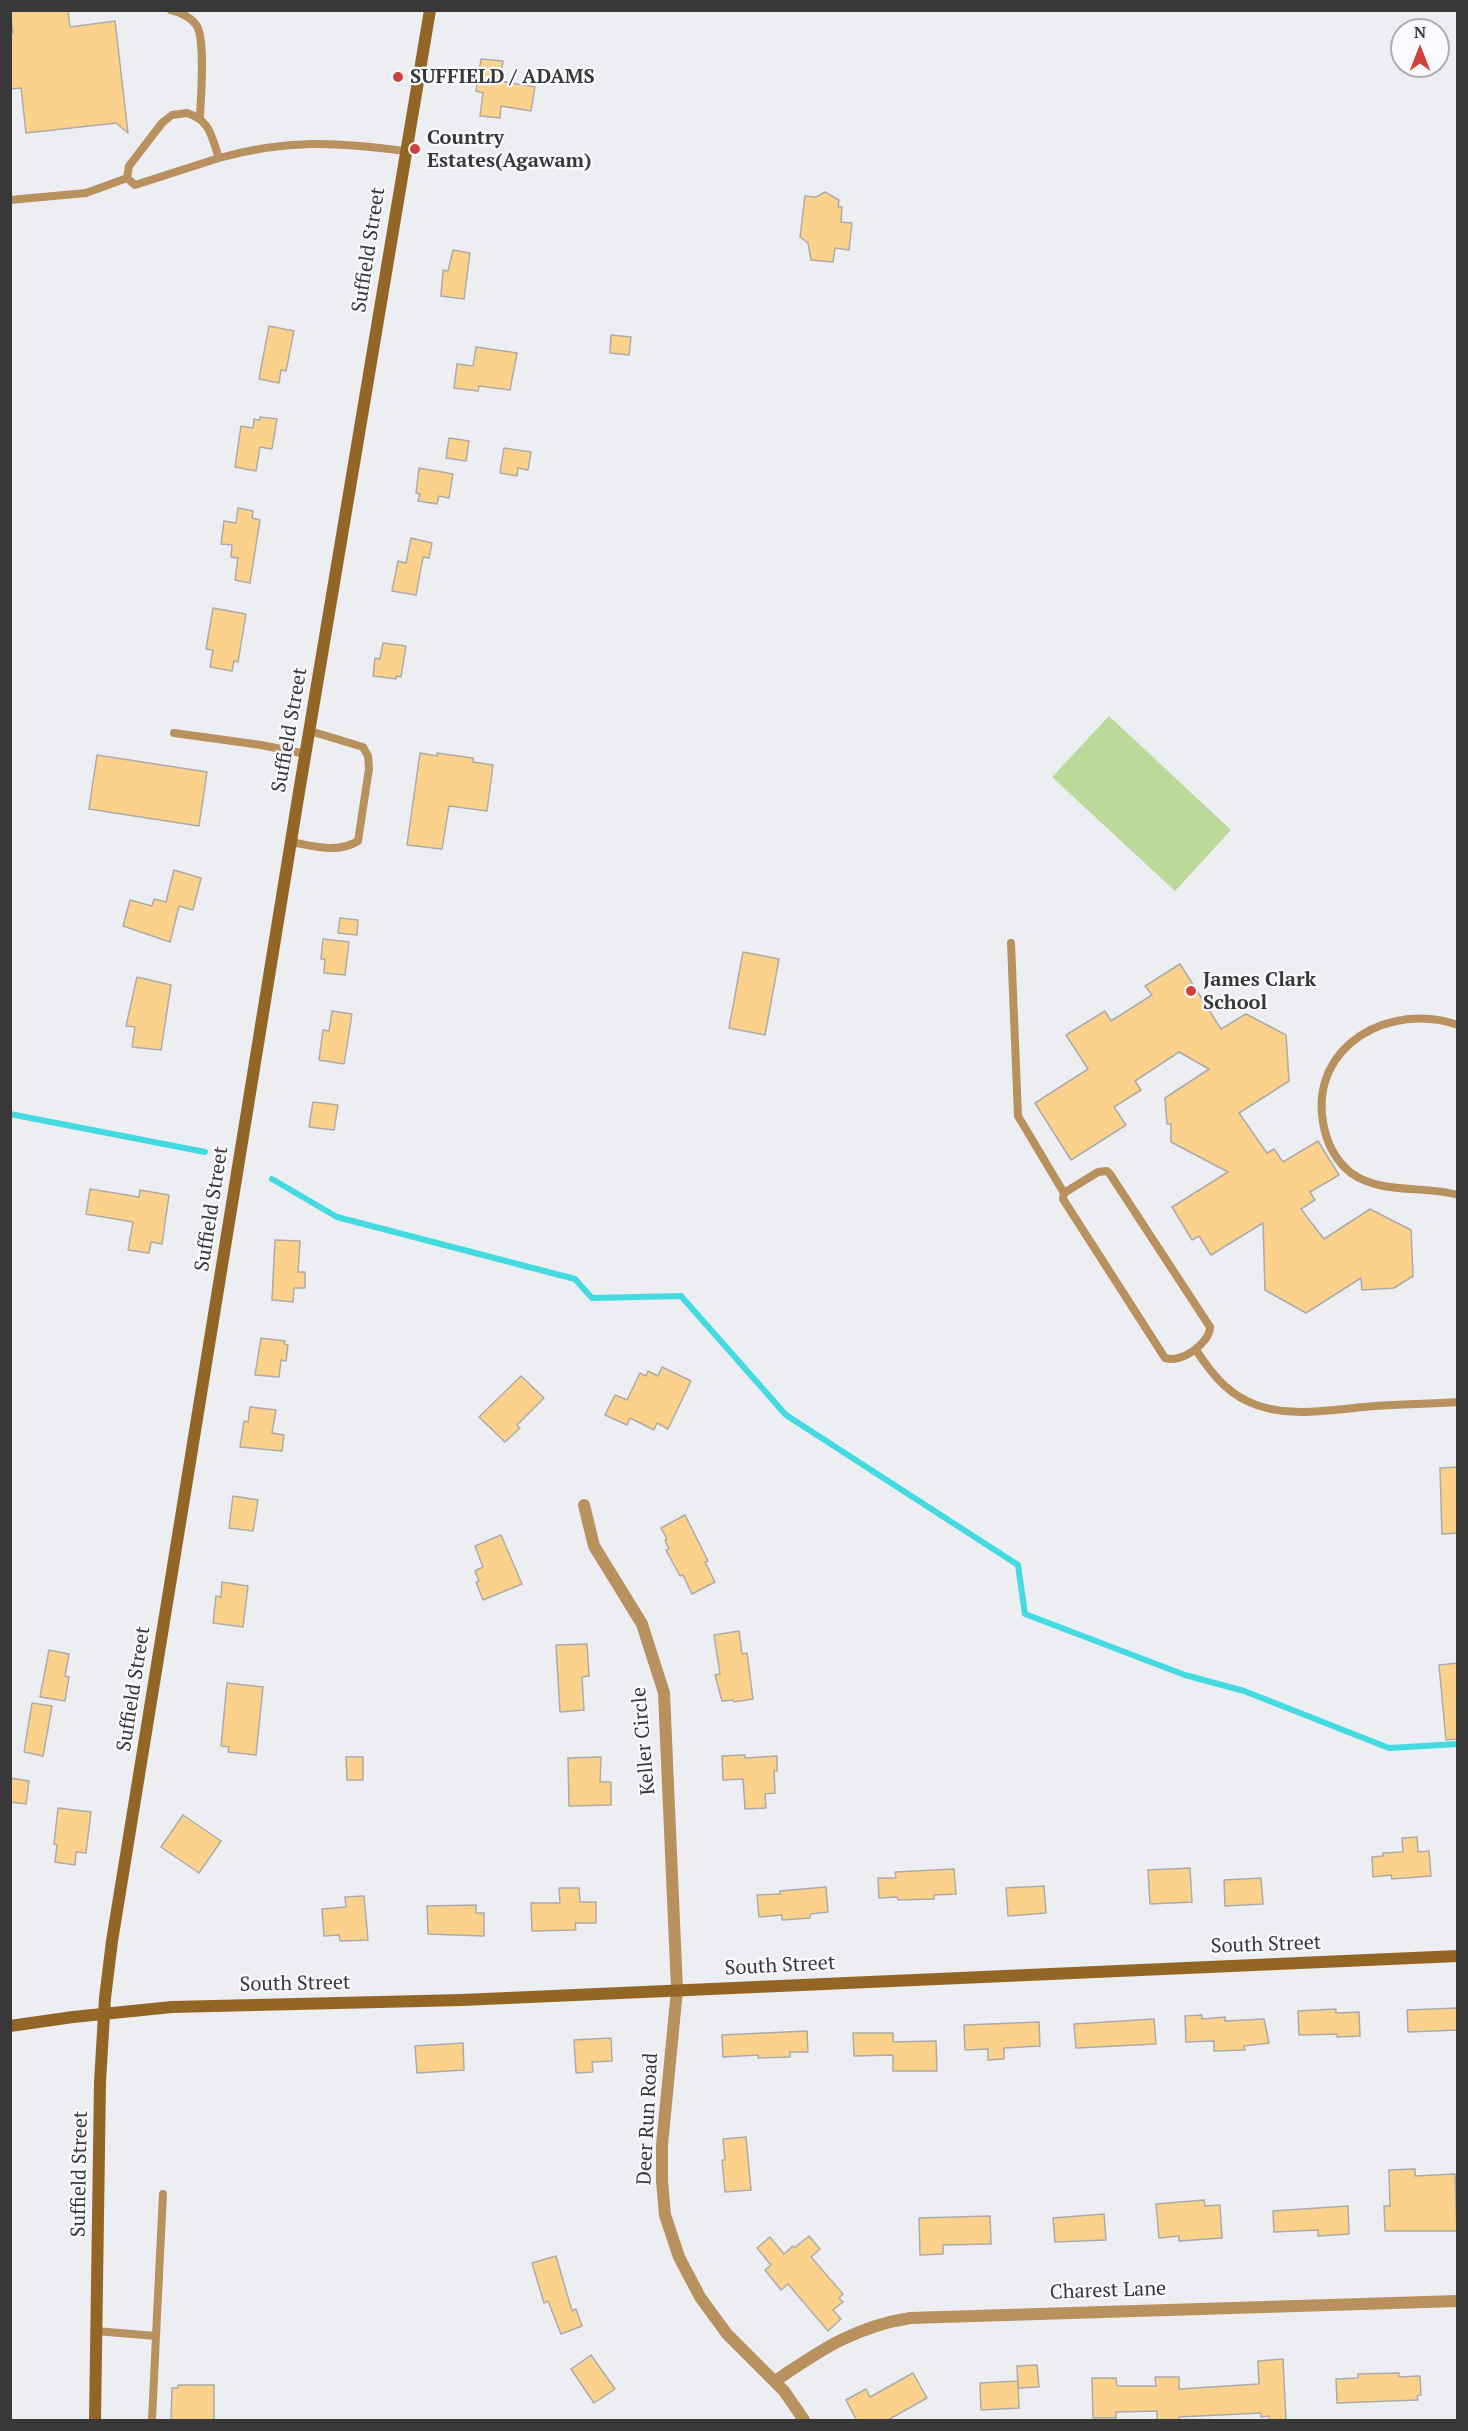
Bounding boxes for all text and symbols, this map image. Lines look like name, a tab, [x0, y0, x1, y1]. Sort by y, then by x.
north arrow	[1390, 18, 1450, 78]
text: N	[1414, 21, 1426, 43]
place label: SUFFIELD / ADAMS	[410, 65, 595, 89]
marker: SUFFIELD / ADAMS	[391, 70, 405, 84]
place label: Country Estates(Agawam)	[427, 126, 592, 173]
marker: Country Estates(Agawam)	[408, 142, 422, 156]
street label: Suffield Street	[347, 186, 391, 314]
street label: Suffield Street	[267, 666, 313, 794]
place label: James Clark School	[1203, 968, 1316, 1015]
marker: James Clark School	[1184, 984, 1198, 998]
street label: Suffield Street	[190, 1145, 234, 1273]
street label: Suffield Street	[112, 1625, 156, 1753]
street label: Keller Circle	[627, 1686, 661, 1796]
street label: South Street	[1210, 1931, 1322, 1959]
street label: South Street	[724, 1951, 836, 1981]
street label: South Street	[239, 1971, 351, 1997]
street label: Deer Run Road	[633, 2052, 663, 2186]
street label: Suffield Street	[67, 2111, 93, 2237]
street label: Charest Lane	[1049, 2277, 1167, 2305]

